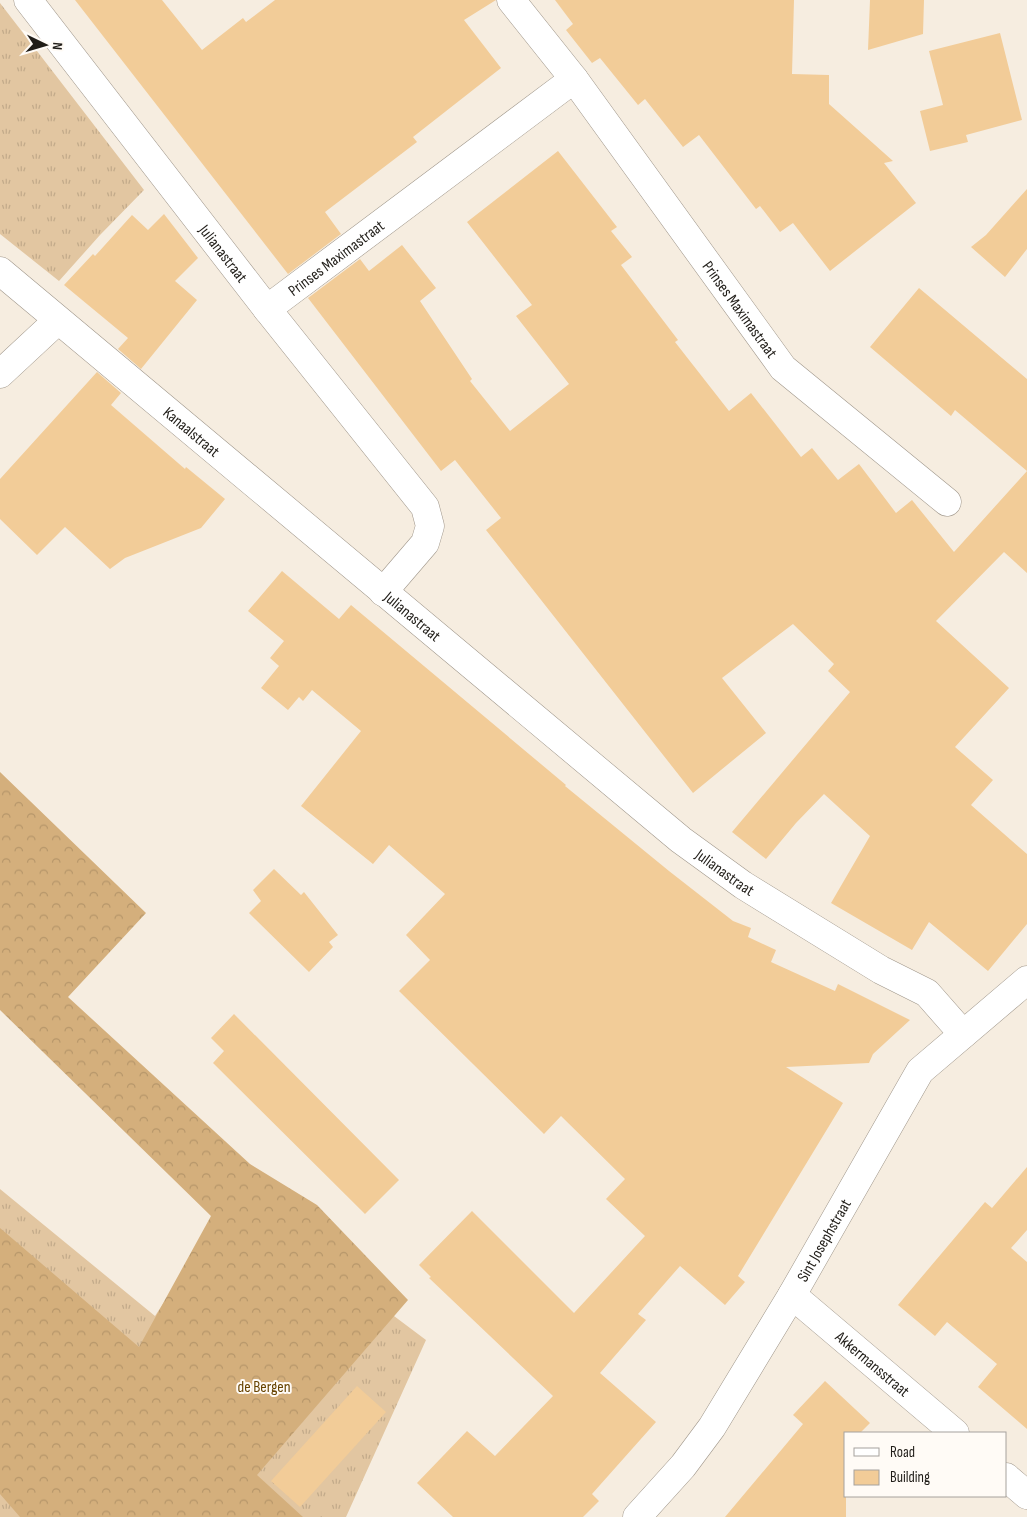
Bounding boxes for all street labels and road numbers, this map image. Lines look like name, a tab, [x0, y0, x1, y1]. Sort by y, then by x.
street label: Prinses Maximastraat	[285, 216, 389, 301]
street label: Julianastraat	[194, 221, 251, 287]
street label: Prinses Maximastraat	[698, 258, 781, 362]
street label: Kanaalstraat	[159, 403, 223, 462]
street label: Julianastraat	[379, 587, 444, 646]
street label: Julianastraat	[691, 845, 757, 901]
street label: Sint Josephstraat	[794, 1196, 856, 1285]
street label: Akkermansstraat	[830, 1327, 913, 1401]

